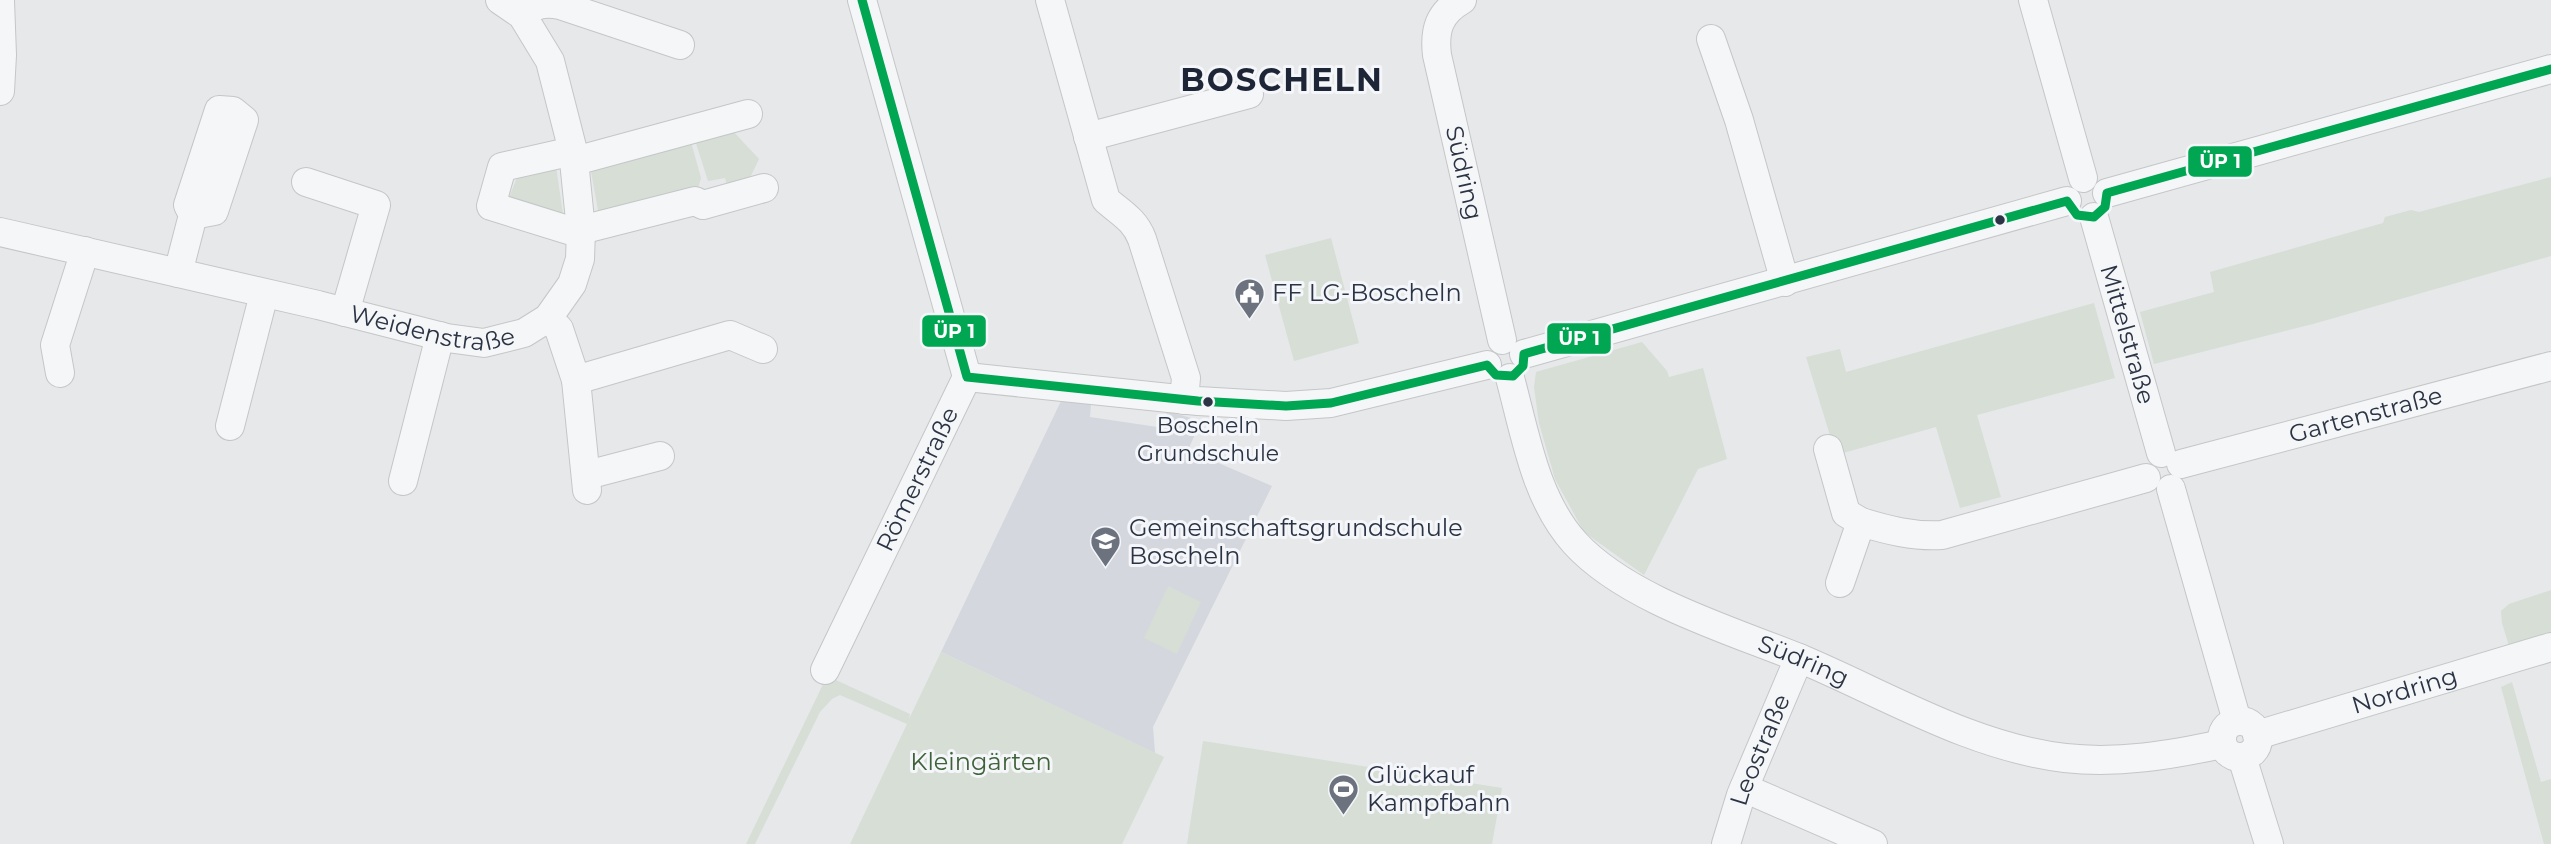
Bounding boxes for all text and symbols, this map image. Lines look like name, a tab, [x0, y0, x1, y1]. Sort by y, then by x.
district label: BOSCHELN	[1180, 60, 1384, 99]
street label: Südring	[1440, 123, 1489, 223]
line badge: ÜP 1	[2187, 145, 2253, 178]
text: ÜP 1	[2199, 150, 2241, 173]
unlabelled marker	[1993, 213, 2007, 227]
street label: Mittelstraße	[2094, 261, 2161, 407]
public building icon: FF LG-Boscheln	[1232, 276, 1266, 320]
place label: FF LG-Boscheln	[1272, 278, 1462, 307]
street label: Weidenstraße	[347, 299, 518, 357]
line badge: ÜP 1	[921, 314, 987, 348]
text: ÜP 1	[933, 320, 975, 343]
line badge: ÜP 1	[1546, 322, 1612, 355]
text: ÜP 1	[1558, 327, 1600, 350]
street label: Gartenstraße	[2286, 380, 2445, 449]
marker: Boscheln Grundschule	[1201, 395, 1215, 409]
street label: Römerstraße	[870, 402, 964, 556]
place label: Boscheln Grundschule	[1137, 412, 1279, 467]
place label: Gemeinschaftsgrundschule Boscheln	[1129, 513, 1463, 570]
school or university icon: Gemeinschaftsgrundschule Boscheln	[1089, 525, 1123, 569]
street label: Südring	[1754, 629, 1854, 692]
street label: Nordring	[2348, 661, 2461, 720]
street label: Leostraße	[1724, 690, 1796, 809]
park label: Kleingärten	[910, 747, 1052, 776]
place label: Glückauf Kampfbahn	[1367, 760, 1511, 817]
sports icon: Glückauf Kampfbahn	[1327, 772, 1361, 816]

